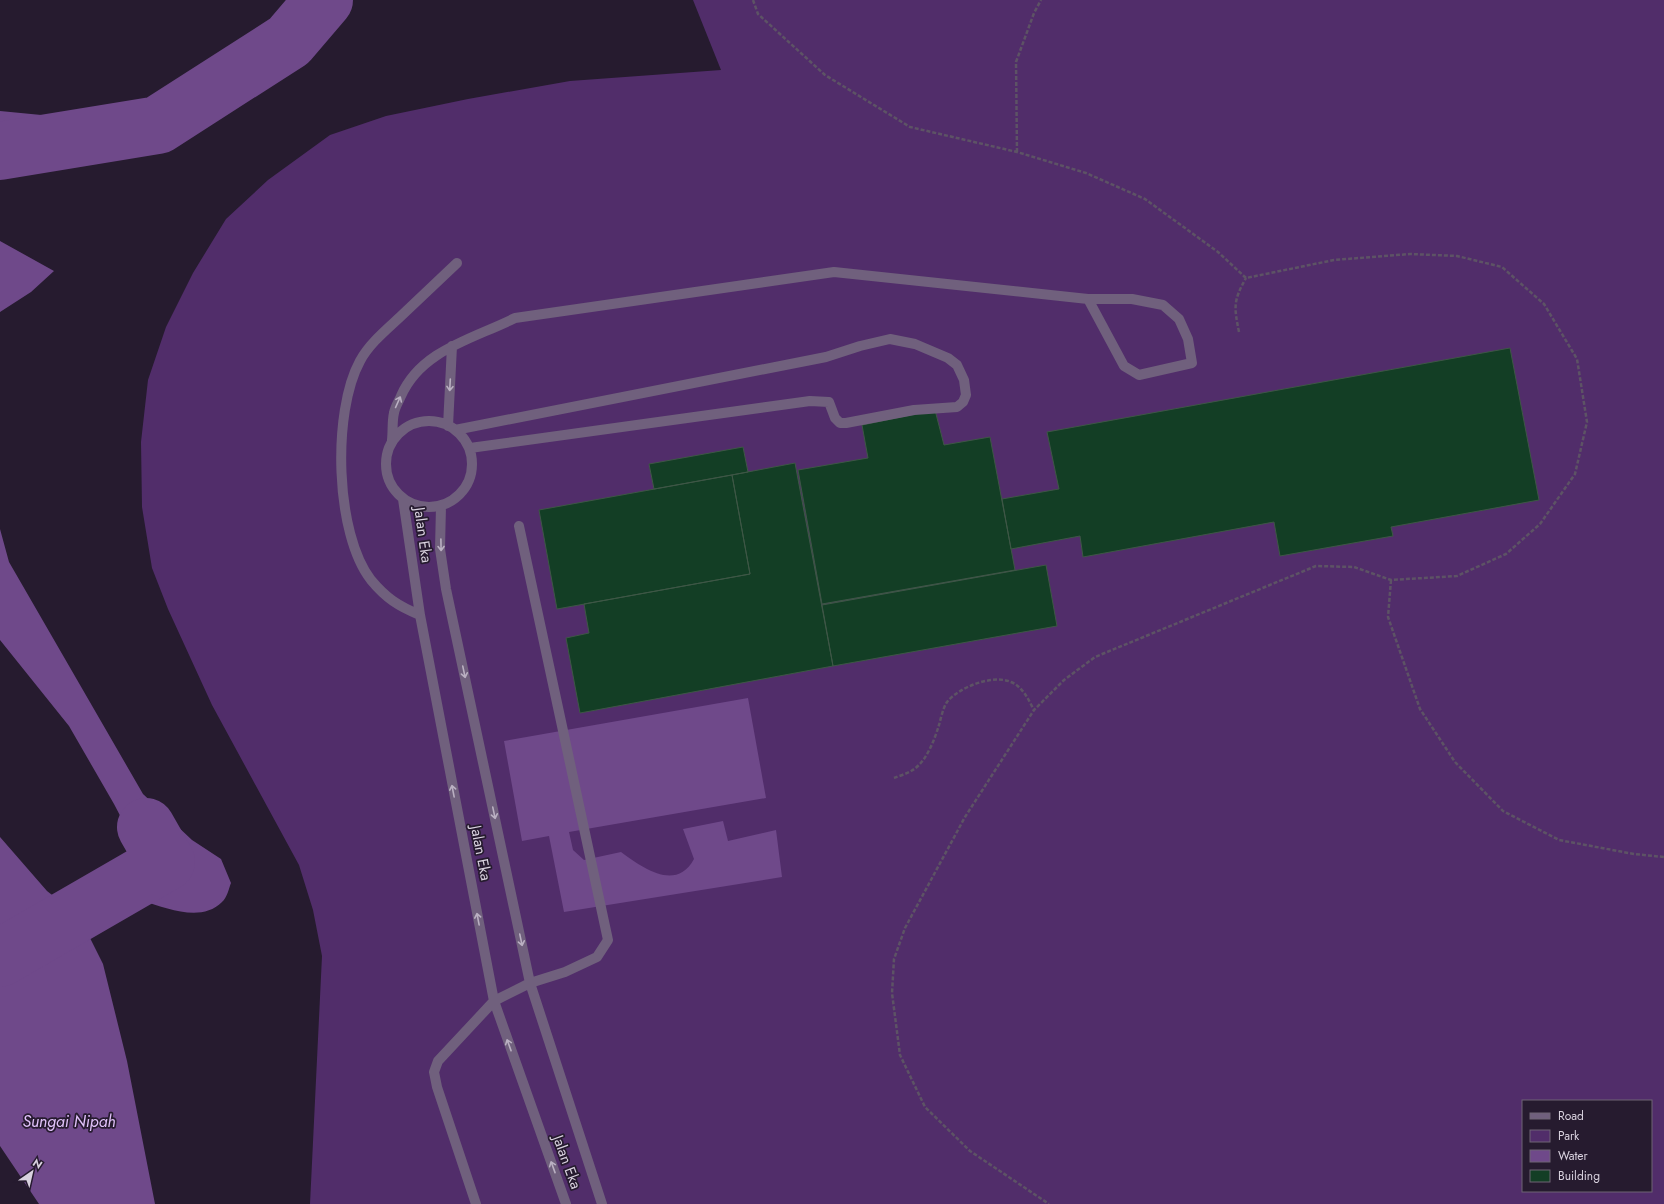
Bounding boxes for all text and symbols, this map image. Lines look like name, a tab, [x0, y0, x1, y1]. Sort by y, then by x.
one-way arrow	[446, 378, 453, 391]
one-way arrow	[395, 397, 402, 409]
street label: Jalan Eka	[408, 504, 438, 564]
one-way arrow	[437, 538, 445, 551]
one-way arrow	[460, 666, 468, 679]
one-way arrow	[449, 785, 457, 798]
one-way arrow	[490, 806, 498, 819]
street label: Jalan Eka	[464, 821, 497, 883]
one-way arrow	[474, 913, 482, 926]
one-way arrow	[517, 933, 525, 946]
one-way arrow	[505, 1038, 512, 1051]
legend	[1522, 1100, 1652, 1192]
text: Road	[1558, 1107, 1584, 1125]
water label: Sungai Nipah	[22, 1110, 116, 1133]
text: Park	[1558, 1127, 1580, 1145]
street label: Jalan Eka	[546, 1130, 587, 1192]
text: Water	[1558, 1147, 1589, 1165]
north arrow	[12, 1152, 52, 1192]
text: N	[29, 1155, 46, 1173]
one-way arrow	[548, 1162, 556, 1174]
text: Building	[1558, 1167, 1600, 1185]

